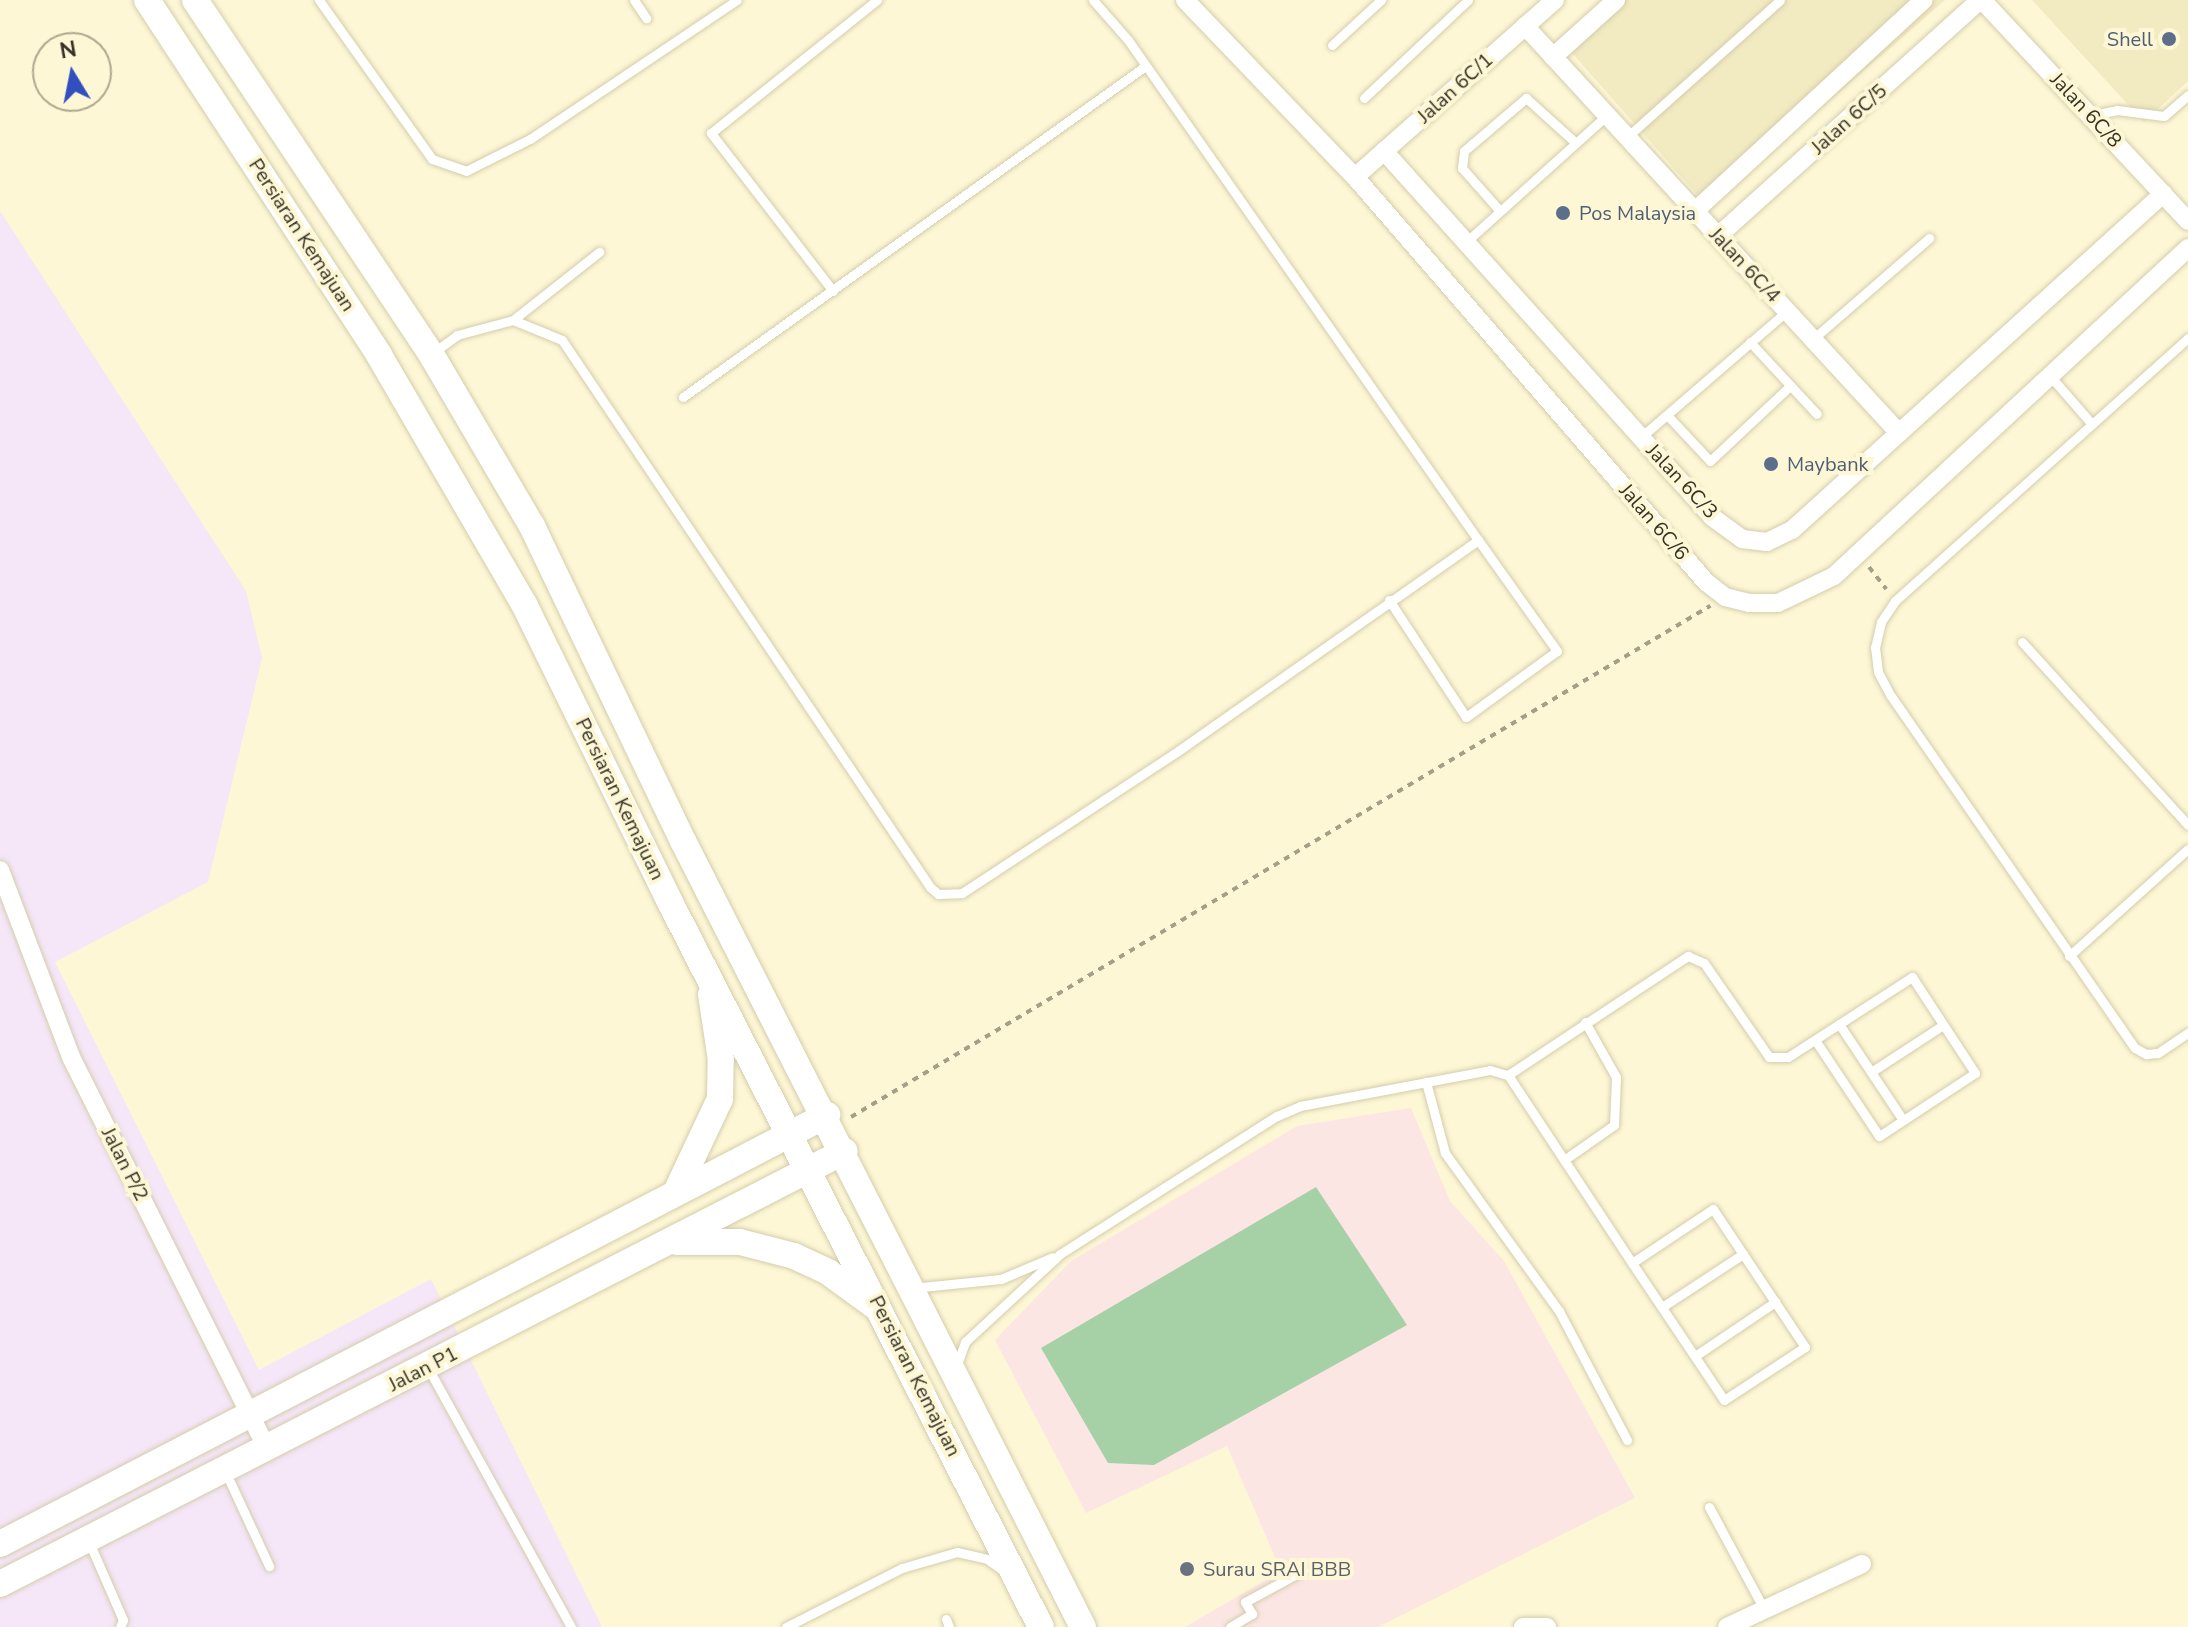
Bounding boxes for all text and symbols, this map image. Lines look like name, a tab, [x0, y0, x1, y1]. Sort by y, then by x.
place label: Shell	[2107, 27, 2153, 51]
marker: Shell	[2160, 30, 2178, 48]
north arrow	[32, 32, 112, 112]
text: N	[57, 34, 79, 67]
street label: Jalan 6C/1	[1412, 48, 1498, 128]
street label: Jalan 6C/8	[2045, 68, 2127, 152]
street label: Jalan 6C/5	[1806, 79, 1892, 159]
street label: Persiaran Kemajuan	[244, 154, 360, 316]
place label: Pos Malaysia	[1579, 201, 1696, 225]
marker: Pos Malaysia	[1554, 204, 1572, 222]
street label: Jalan 6C/4	[1704, 223, 1786, 307]
street label: Jalan 6C/3	[1641, 439, 1723, 523]
place label: Maybank	[1787, 452, 1868, 476]
marker: Maybank	[1762, 455, 1780, 473]
street label: Jalan 6C/6	[1614, 479, 1694, 565]
street label: Persiaran Kemajuan	[570, 714, 670, 884]
street label: Jalan P/2	[96, 1123, 154, 1205]
street label: Persiaran Kemajuan	[864, 1291, 966, 1461]
street label: Jalan P1	[384, 1341, 462, 1397]
place label: Surau SRAI BBB	[1203, 1557, 1351, 1581]
marker: Surau SRAI BBB	[1178, 1560, 1196, 1578]

